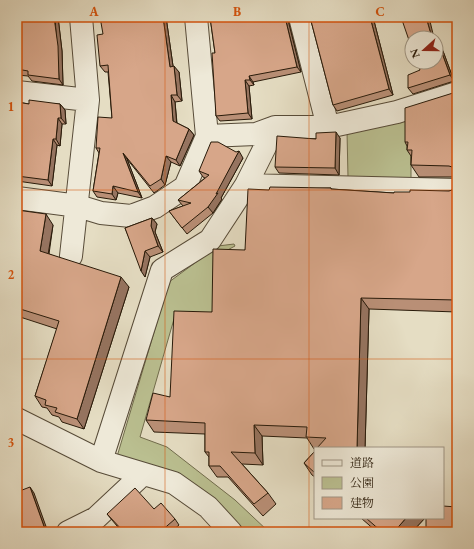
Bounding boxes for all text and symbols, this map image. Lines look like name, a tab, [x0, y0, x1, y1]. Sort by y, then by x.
text: A	[88, 3, 99, 20]
text: B	[233, 3, 241, 20]
text: C	[375, 3, 385, 20]
north arrow	[404, 30, 444, 70]
text: N	[406, 47, 423, 60]
text: 1	[8, 98, 15, 115]
text: 2	[8, 266, 15, 283]
text: 3	[8, 434, 15, 451]
legend	[314, 447, 444, 519]
text: 道路	[350, 455, 374, 471]
text: 公園	[350, 475, 374, 491]
text: 建物	[350, 495, 374, 511]

